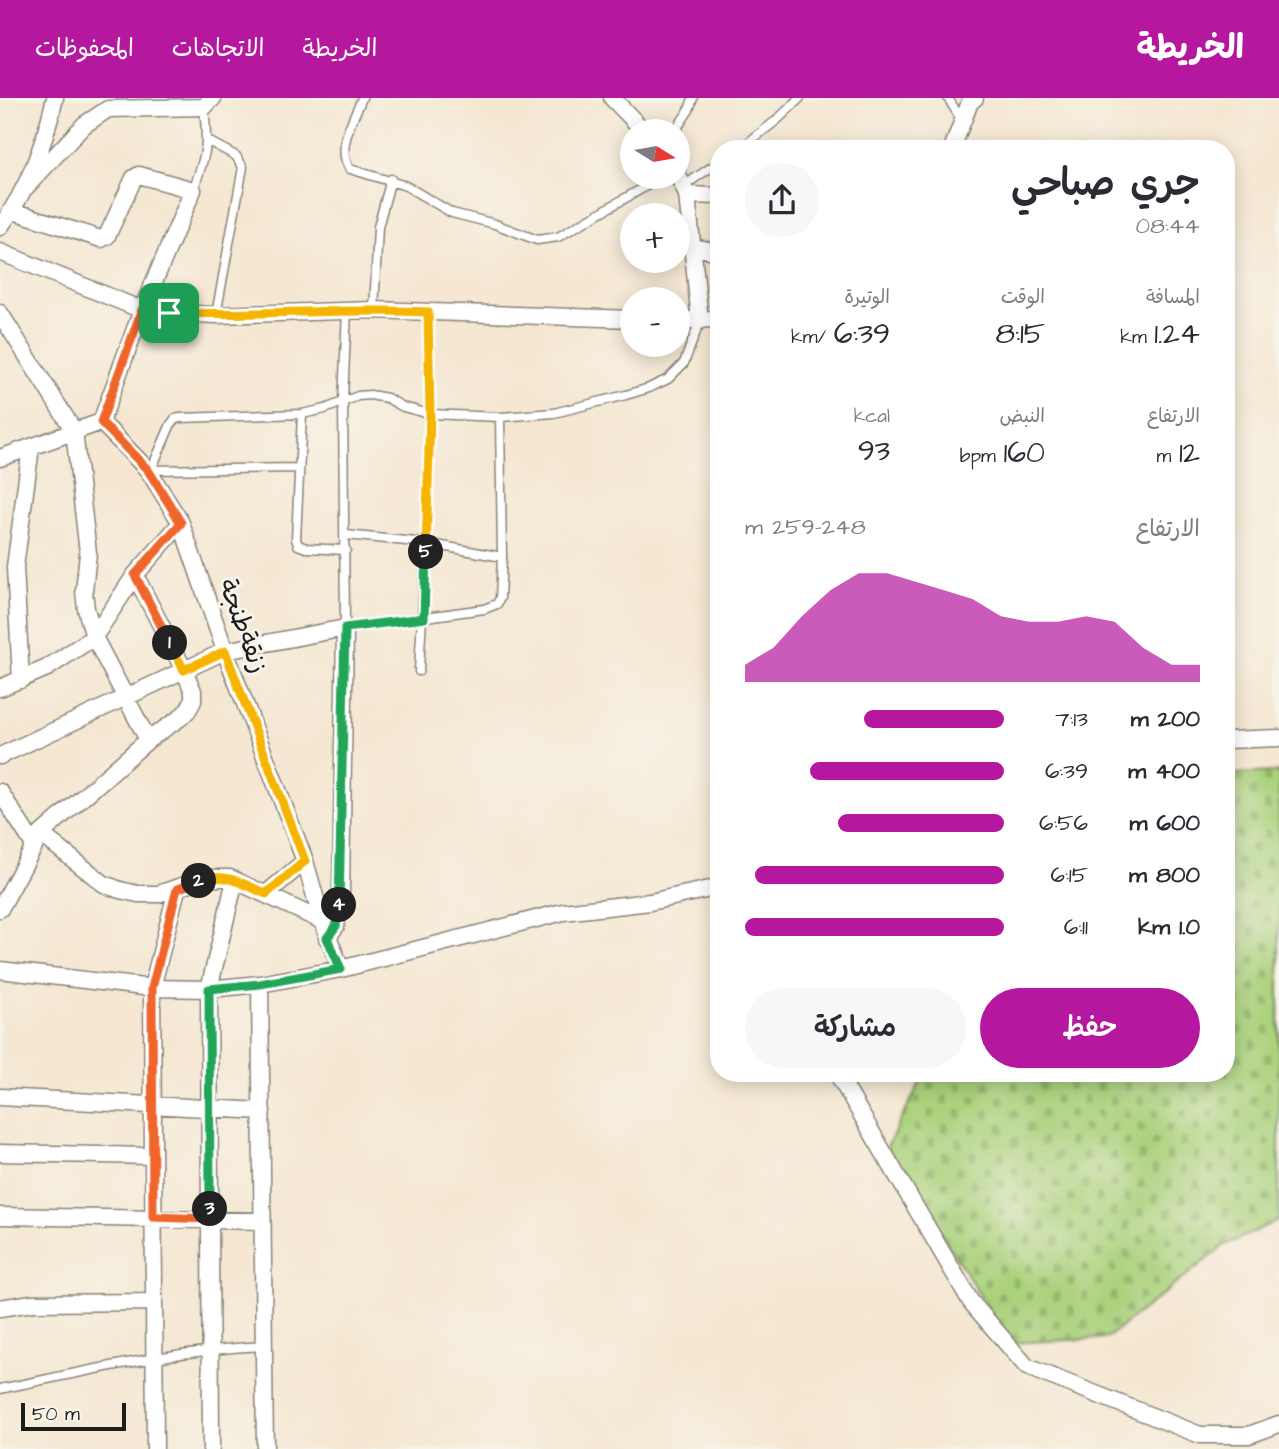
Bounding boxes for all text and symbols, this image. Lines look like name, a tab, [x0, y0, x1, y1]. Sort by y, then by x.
text: الخريطة	[1137, 25, 1244, 71]
text: المحفوظات	[35, 32, 134, 66]
text: الاتجاهات	[172, 32, 265, 66]
text: الخريطة	[303, 32, 377, 66]
north arrow	[620, 119, 690, 189]
map controls	[620, 119, 690, 357]
text: جري صباحي	[1011, 158, 1200, 210]
button: share	[745, 163, 819, 237]
button: +	[620, 203, 690, 273]
text: 08:44	[1135, 210, 1200, 242]
pin	[139, 283, 199, 343]
text: الوتيرة	[844, 284, 890, 311]
text: الوقت	[1001, 284, 1045, 311]
text: المسافة	[1146, 284, 1200, 311]
button: −	[620, 287, 690, 357]
icon: arrive	[150, 294, 188, 332]
text: 6:39	[834, 313, 890, 355]
text: 8:15	[995, 313, 1045, 355]
text: 1.24	[1154, 313, 1200, 355]
text: /km	[791, 324, 834, 351]
text: km	[1120, 324, 1154, 351]
text: kcal	[854, 403, 890, 430]
text: النبض	[1000, 403, 1045, 430]
text: الارتفاع	[1147, 403, 1200, 430]
text: 93	[858, 430, 890, 472]
text: 160	[1003, 432, 1045, 474]
text: 12	[1179, 432, 1200, 474]
text: bpm	[960, 443, 1003, 470]
text: m	[1157, 443, 1179, 470]
text: 248–259 m	[745, 511, 866, 543]
text: الارتفاع	[1136, 513, 1200, 545]
pin: 5	[408, 534, 444, 570]
text: 5	[419, 538, 432, 565]
street label: زنقةطنجة	[209, 574, 277, 678]
pin: 1	[152, 626, 188, 660]
text: 1	[168, 629, 171, 656]
text: 7:13	[1055, 703, 1088, 735]
text: 200 m	[1131, 703, 1200, 735]
text: 6:39	[1045, 755, 1088, 787]
text: 400 m	[1128, 755, 1200, 787]
text: 6:56	[1039, 807, 1088, 839]
text: 600 m	[1129, 807, 1200, 839]
text: 6:15	[1051, 859, 1088, 891]
text: 800 m	[1129, 859, 1200, 891]
pin: 2	[182, 864, 216, 898]
text: 2	[193, 867, 204, 894]
pin: 4	[322, 888, 356, 922]
text: 4	[332, 891, 345, 918]
text: 6:11	[1064, 911, 1088, 943]
text: 1.0 km	[1138, 911, 1200, 943]
button: مشاركة	[745, 988, 966, 1068]
button: حفظ	[980, 988, 1200, 1068]
pin: 3	[192, 1192, 228, 1226]
text: 3	[205, 1195, 214, 1222]
scale bar	[21, 1400, 126, 1432]
text: 50 m	[32, 1401, 80, 1428]

